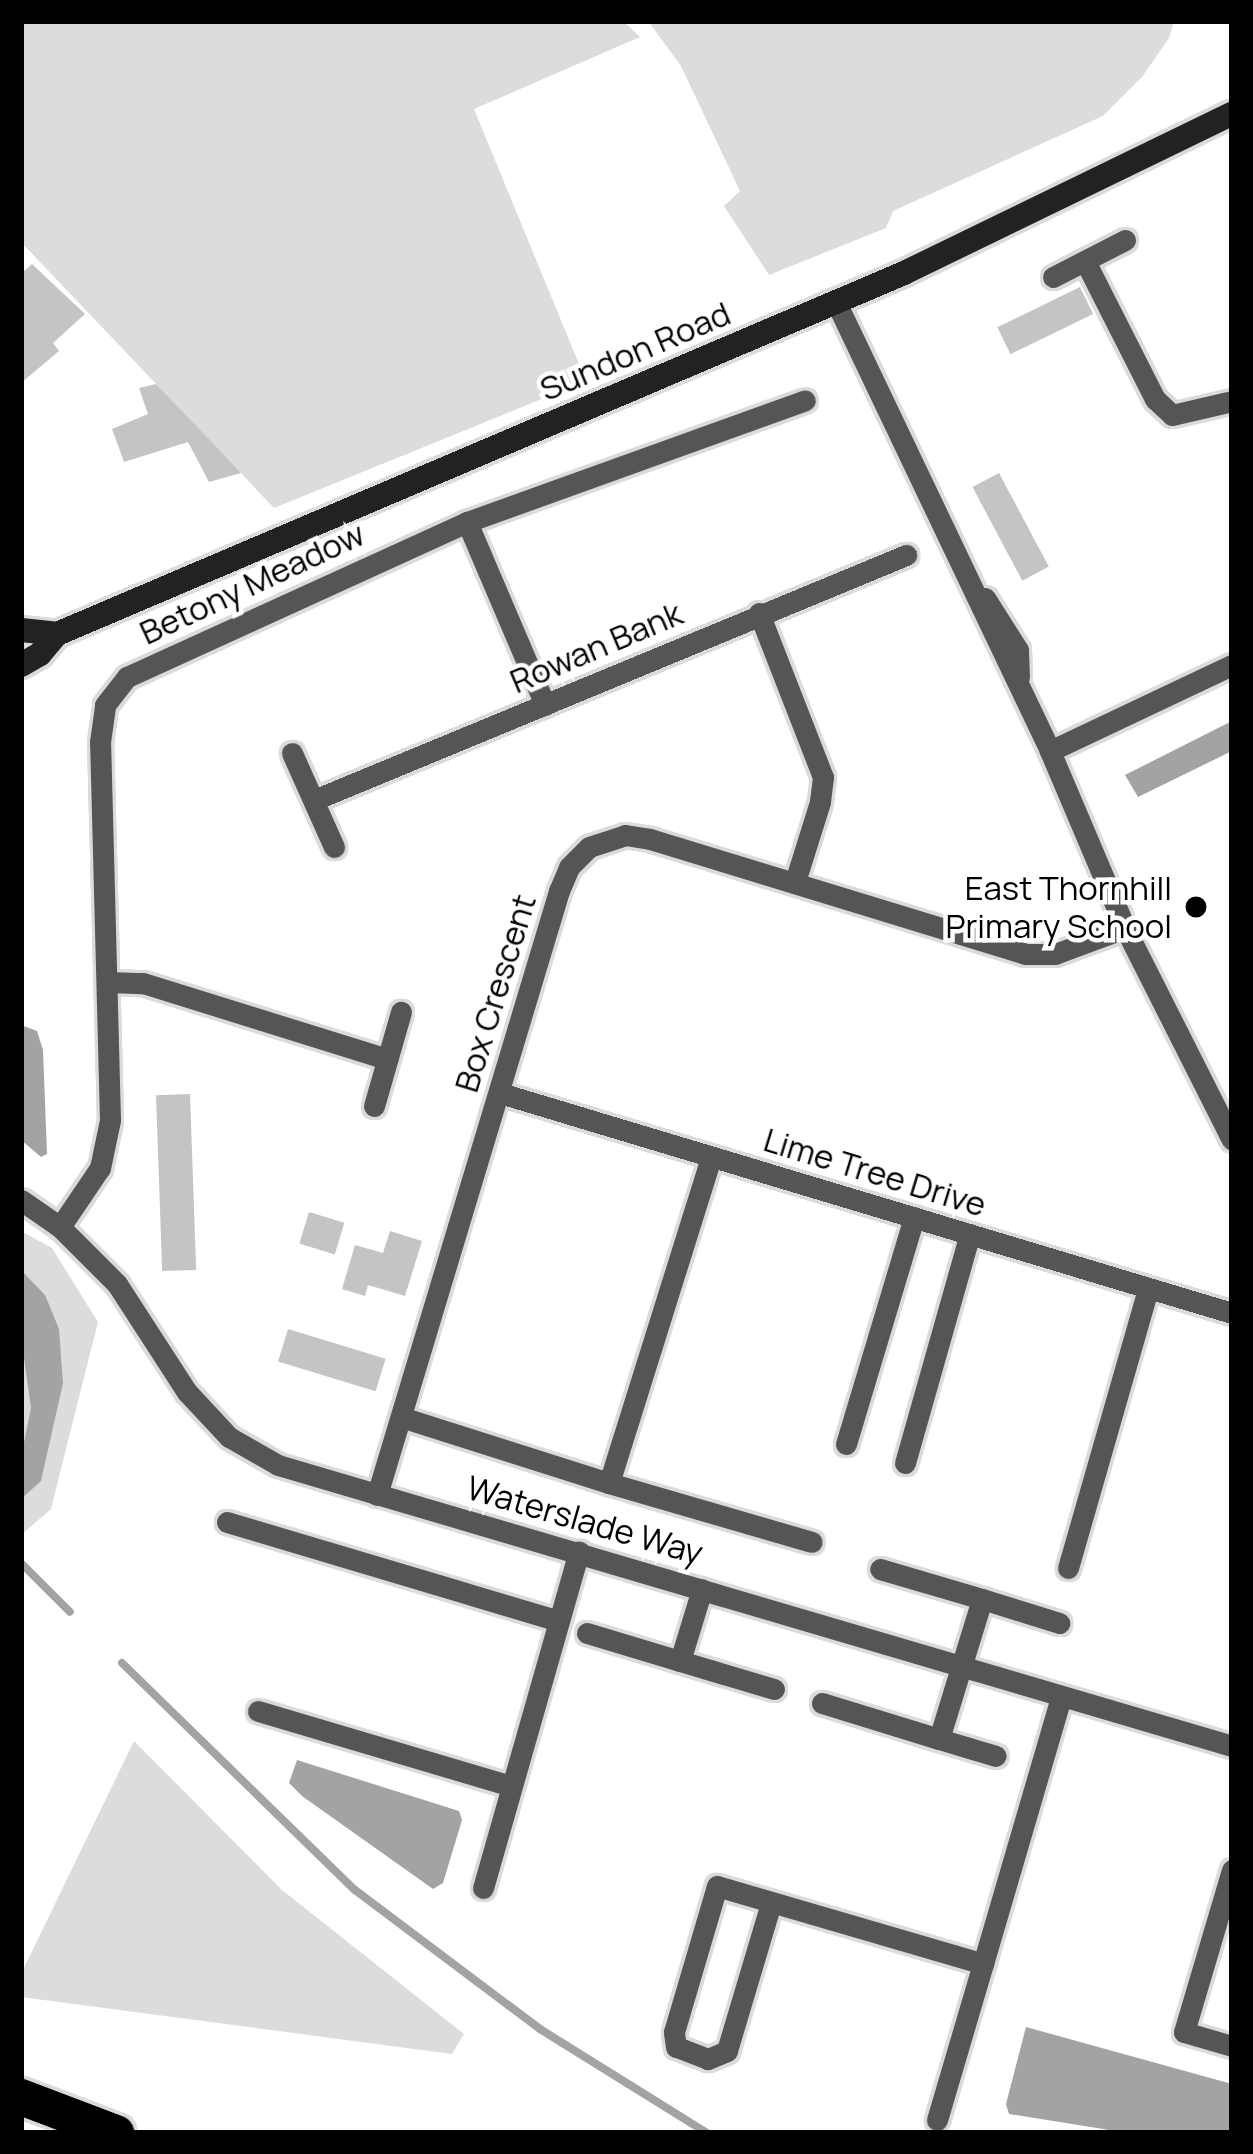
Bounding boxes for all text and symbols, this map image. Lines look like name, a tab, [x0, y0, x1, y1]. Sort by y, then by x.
street label: Sundon Road	[534, 293, 736, 409]
street label: Betony Meadow	[133, 514, 371, 652]
street label: Rowan Bank	[504, 593, 688, 701]
place label: East Thornhill Primary School	[946, 868, 1172, 946]
street label: Box Crescent	[446, 889, 544, 1097]
marker: East Thornhill Primary School	[1183, 894, 1209, 920]
street label: Lime Tree Drive	[759, 1119, 991, 1225]
street label: Waterslade Way	[462, 1467, 708, 1573]

